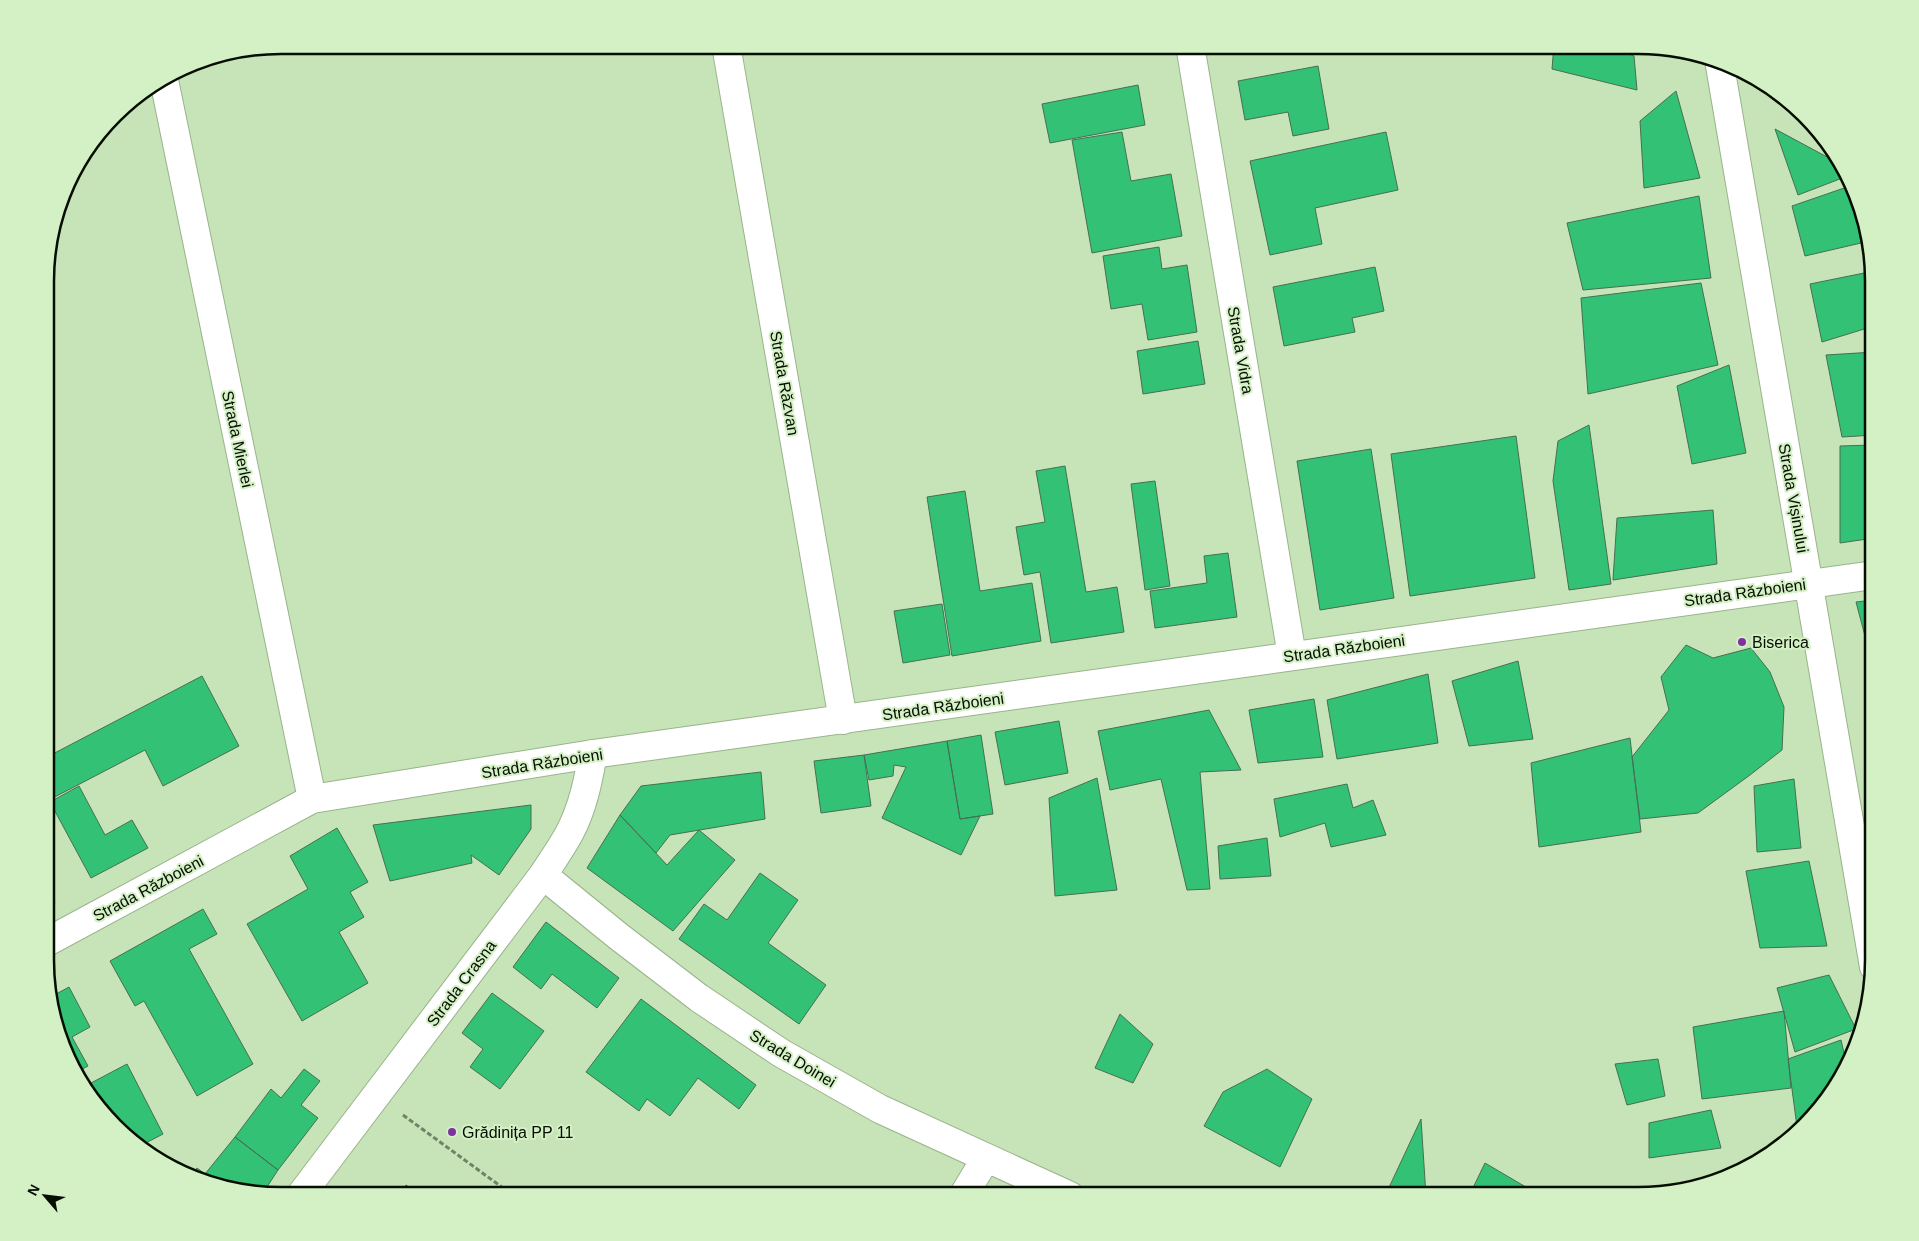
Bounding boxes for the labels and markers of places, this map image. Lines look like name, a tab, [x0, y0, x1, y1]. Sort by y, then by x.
place label: Biserica	[1752, 634, 1809, 651]
marker: Biserica	[1736, 636, 1748, 648]
place label: Grădinița PP 11	[462, 1124, 574, 1141]
marker: Grădinița PP 11	[446, 1126, 458, 1138]

